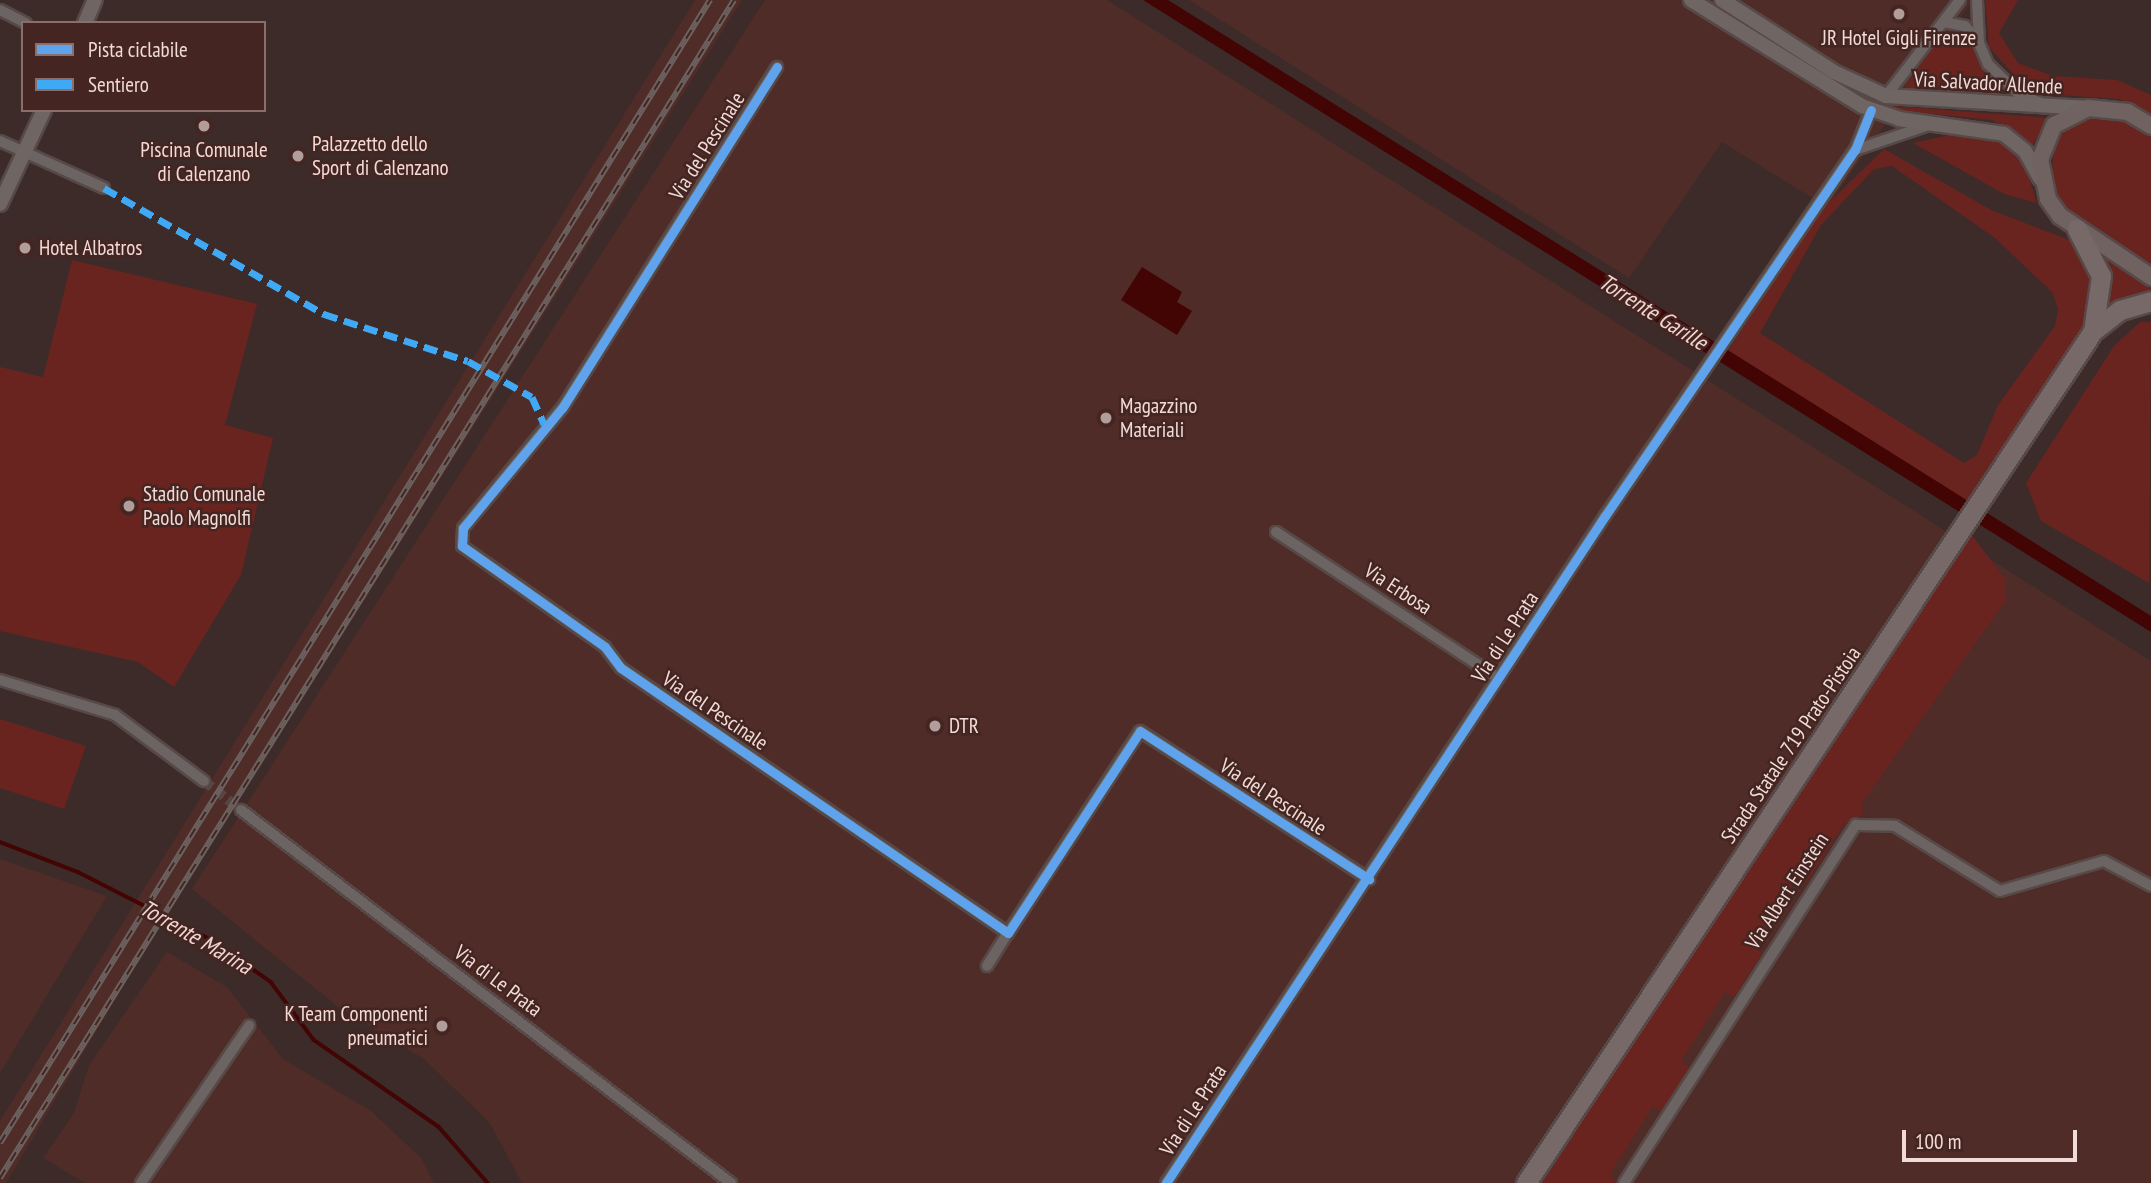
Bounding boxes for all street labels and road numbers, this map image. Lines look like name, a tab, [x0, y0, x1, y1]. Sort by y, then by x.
street label: Via Salvador Allende	[1913, 66, 2063, 100]
street label: Via del Pescinale	[664, 88, 750, 204]
street label: Via Erbosa	[1359, 558, 1437, 620]
street label: Via di Le Prata	[1466, 587, 1544, 687]
street label: Strada Statale 719 Prato-Pistoia	[1716, 642, 1866, 848]
street label: Via del Pescinale	[657, 666, 773, 756]
street label: Via del Pescinale	[1215, 753, 1331, 841]
street label: Via Albert Einstein	[1740, 828, 1834, 954]
street label: Via di Le Prata	[449, 940, 547, 1022]
street label: Via di Le Prata	[1154, 1060, 1232, 1160]

